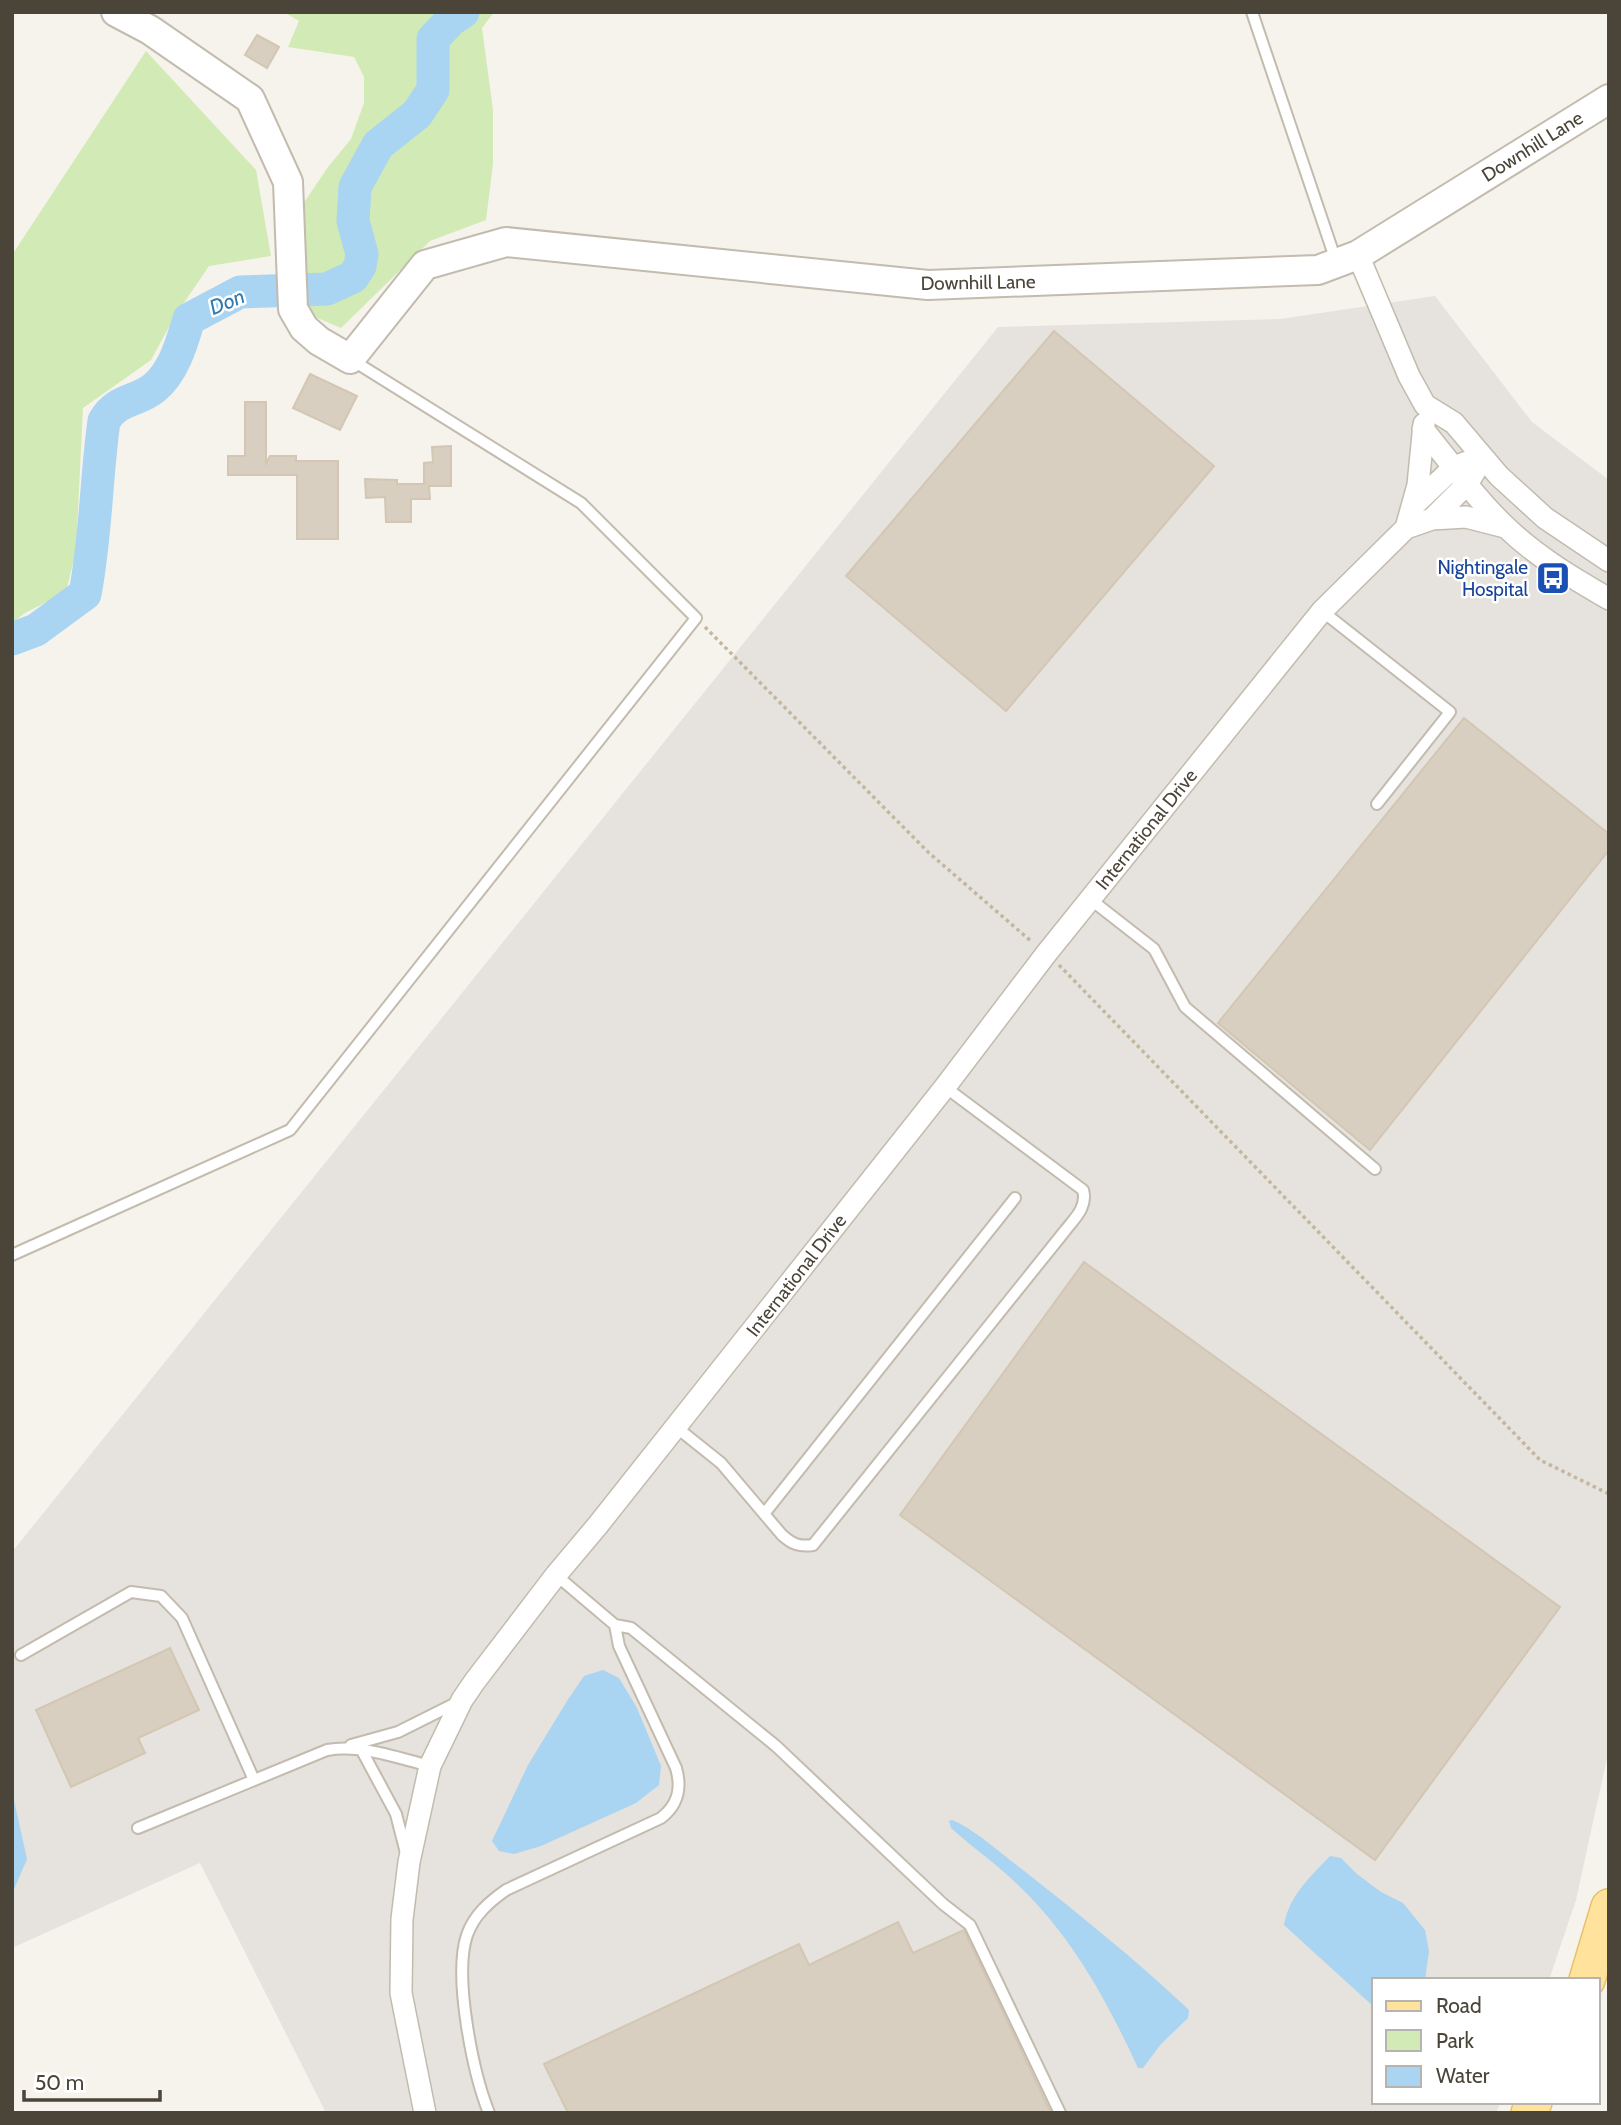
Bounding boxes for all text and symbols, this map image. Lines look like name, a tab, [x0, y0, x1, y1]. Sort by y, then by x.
street label: Downhill Lane	[1477, 106, 1587, 187]
street label: Downhill Lane	[920, 270, 1036, 295]
water label: Don	[206, 283, 248, 320]
place label: Nightingale Hospital	[1437, 556, 1529, 601]
bus stop icon: Nightingale Hospital	[1534, 559, 1572, 597]
street label: International Drive	[1091, 764, 1202, 894]
street label: International Drive	[742, 1209, 851, 1341]
legend	[1372, 1978, 1600, 2104]
text: Road	[1436, 1993, 1482, 2018]
text: Park	[1436, 2028, 1474, 2053]
scale bar	[24, 2058, 161, 2102]
text: Water	[1436, 2063, 1490, 2088]
text: 50 m	[35, 2070, 84, 2095]

